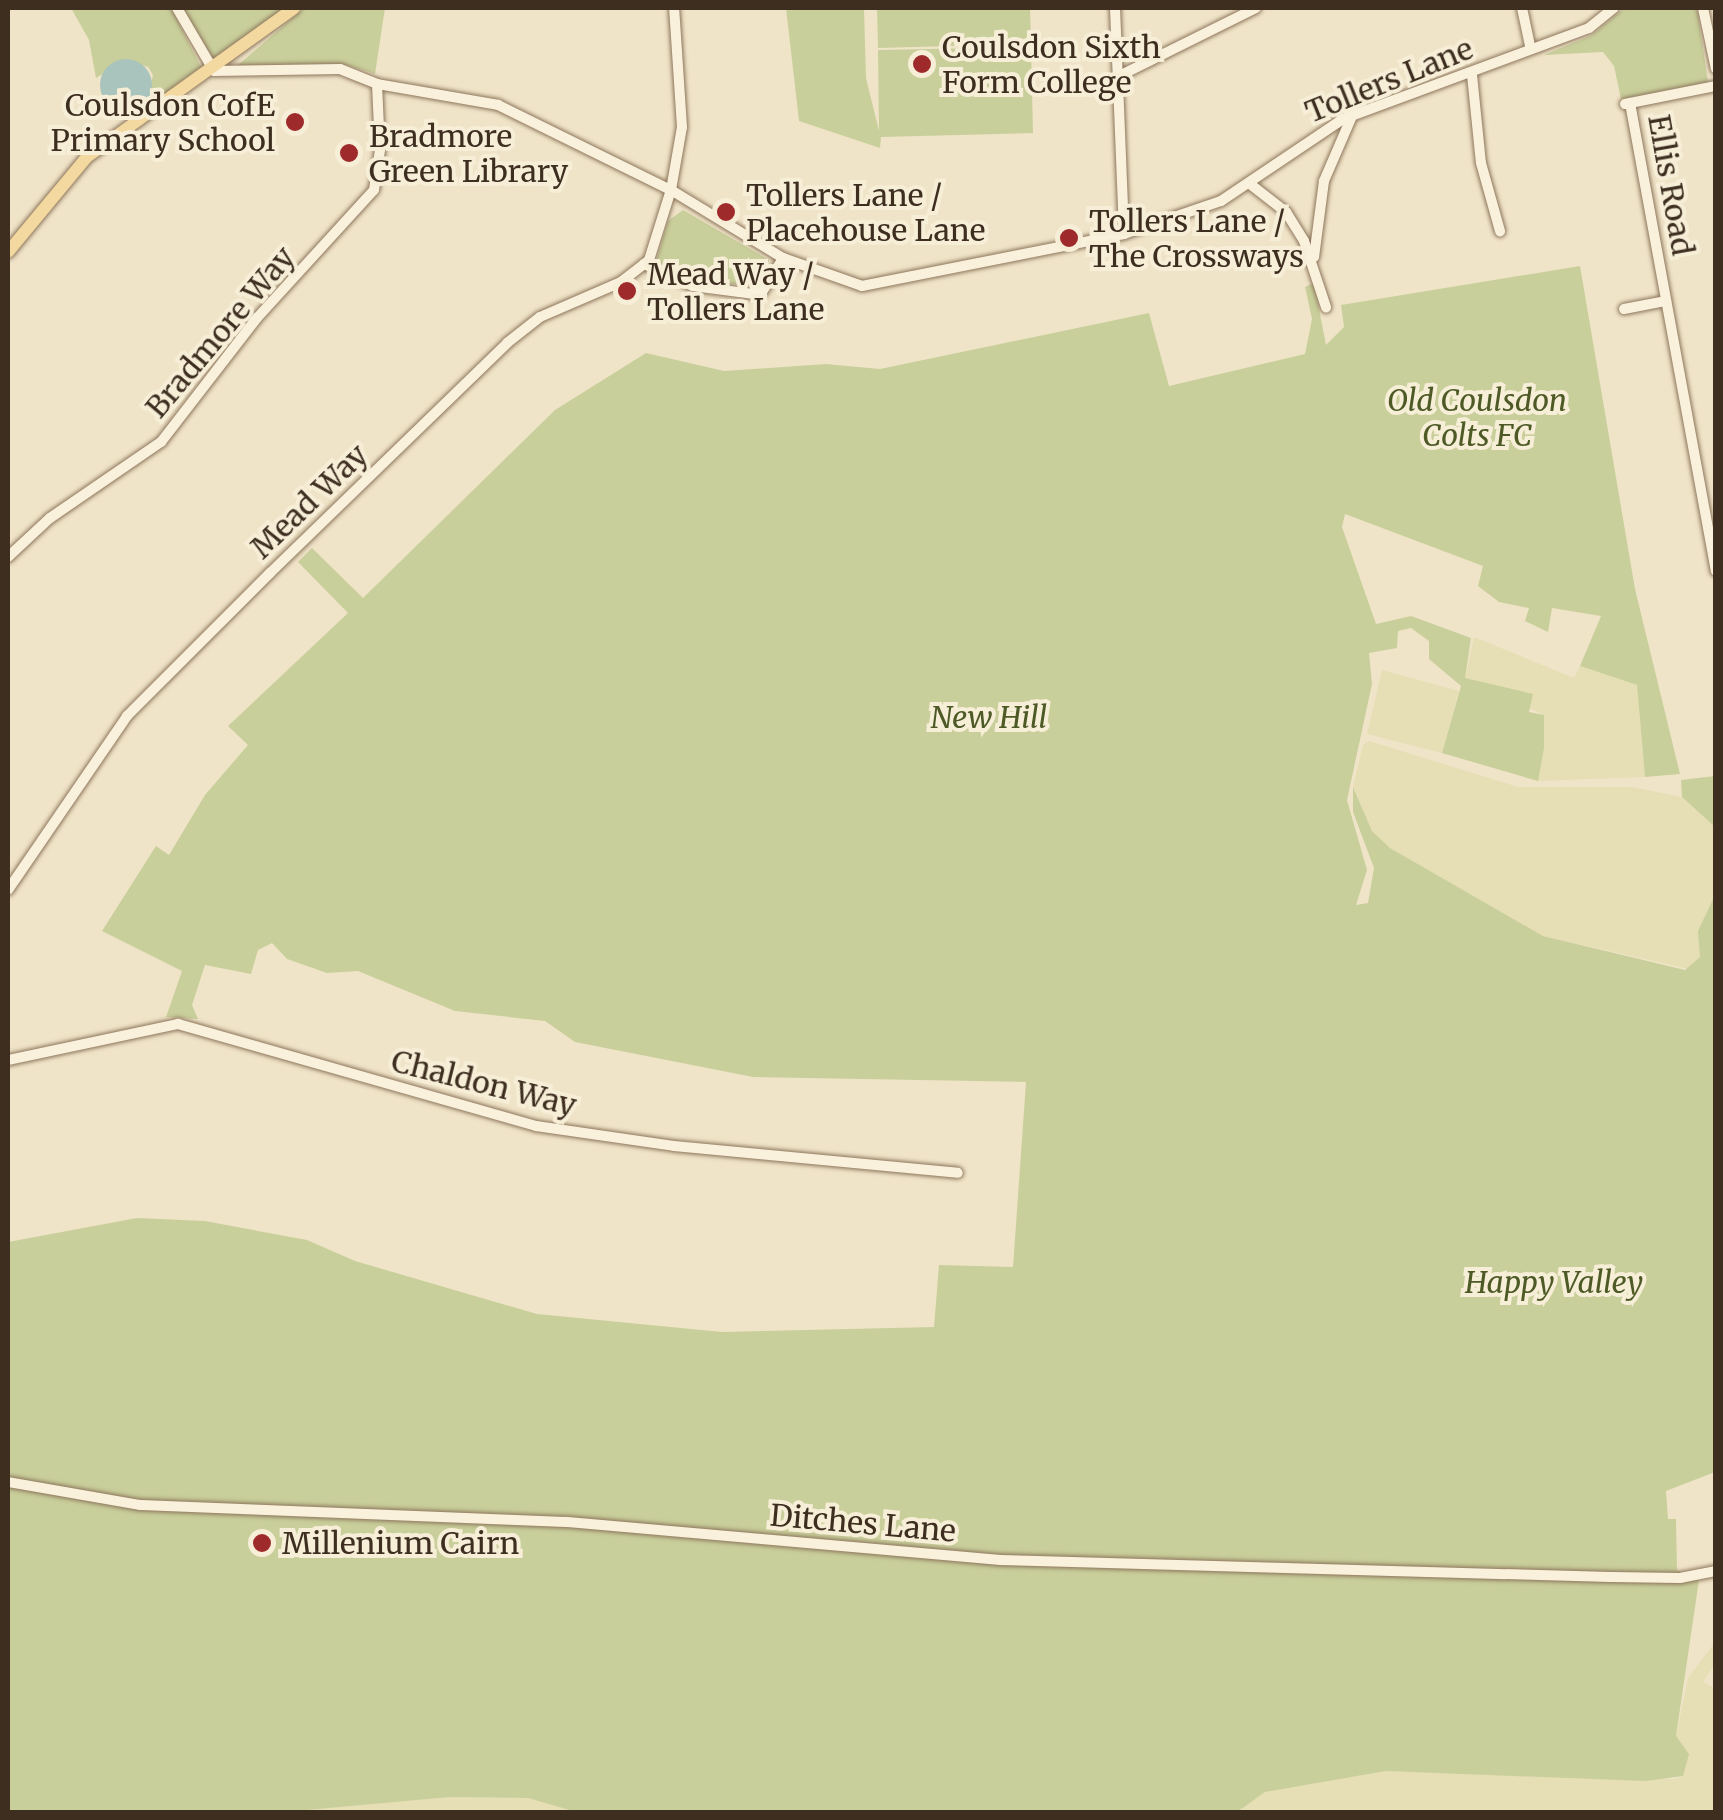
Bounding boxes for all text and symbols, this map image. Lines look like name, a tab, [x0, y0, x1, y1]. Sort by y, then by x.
place label: Coulsdon Sixth Form College	[942, 29, 1161, 100]
street label: Tollers Lane	[1300, 30, 1478, 130]
marker: Coulsdon Sixth Form College	[911, 53, 933, 75]
place label: Coulsdon CofE Primary School	[50, 87, 275, 158]
marker: Coulsdon CofE Primary School	[284, 111, 306, 133]
street label: Ellis Road	[1641, 112, 1701, 258]
place label: Bradmore Green Library	[369, 118, 568, 188]
marker: Bradmore Green Library	[338, 142, 360, 164]
place label: Tollers Lane / Placehouse Lane	[746, 177, 985, 248]
marker: Tollers Lane / Placehouse Lane	[715, 201, 737, 223]
place label: Tollers Lane / The Crossways	[1089, 203, 1304, 274]
marker: Tollers Lane / The Crossways	[1058, 227, 1080, 249]
street label: Bradmore Way	[138, 239, 302, 425]
place label: Mead Way / Tollers Lane	[647, 256, 824, 326]
marker: Mead Way / Tollers Lane	[616, 280, 638, 302]
park label: Old Coulsdon Colts FC	[1387, 382, 1567, 452]
street label: Mead Way	[243, 437, 375, 565]
park label: New Hill	[931, 699, 1047, 735]
street label: Chaldon Way	[388, 1043, 580, 1123]
park label: Happy Valley	[1465, 1264, 1643, 1300]
street label: Ditches Lane	[769, 1497, 957, 1549]
place label: Millenium Cairn	[282, 1525, 519, 1561]
marker: Millenium Cairn	[251, 1532, 273, 1554]

